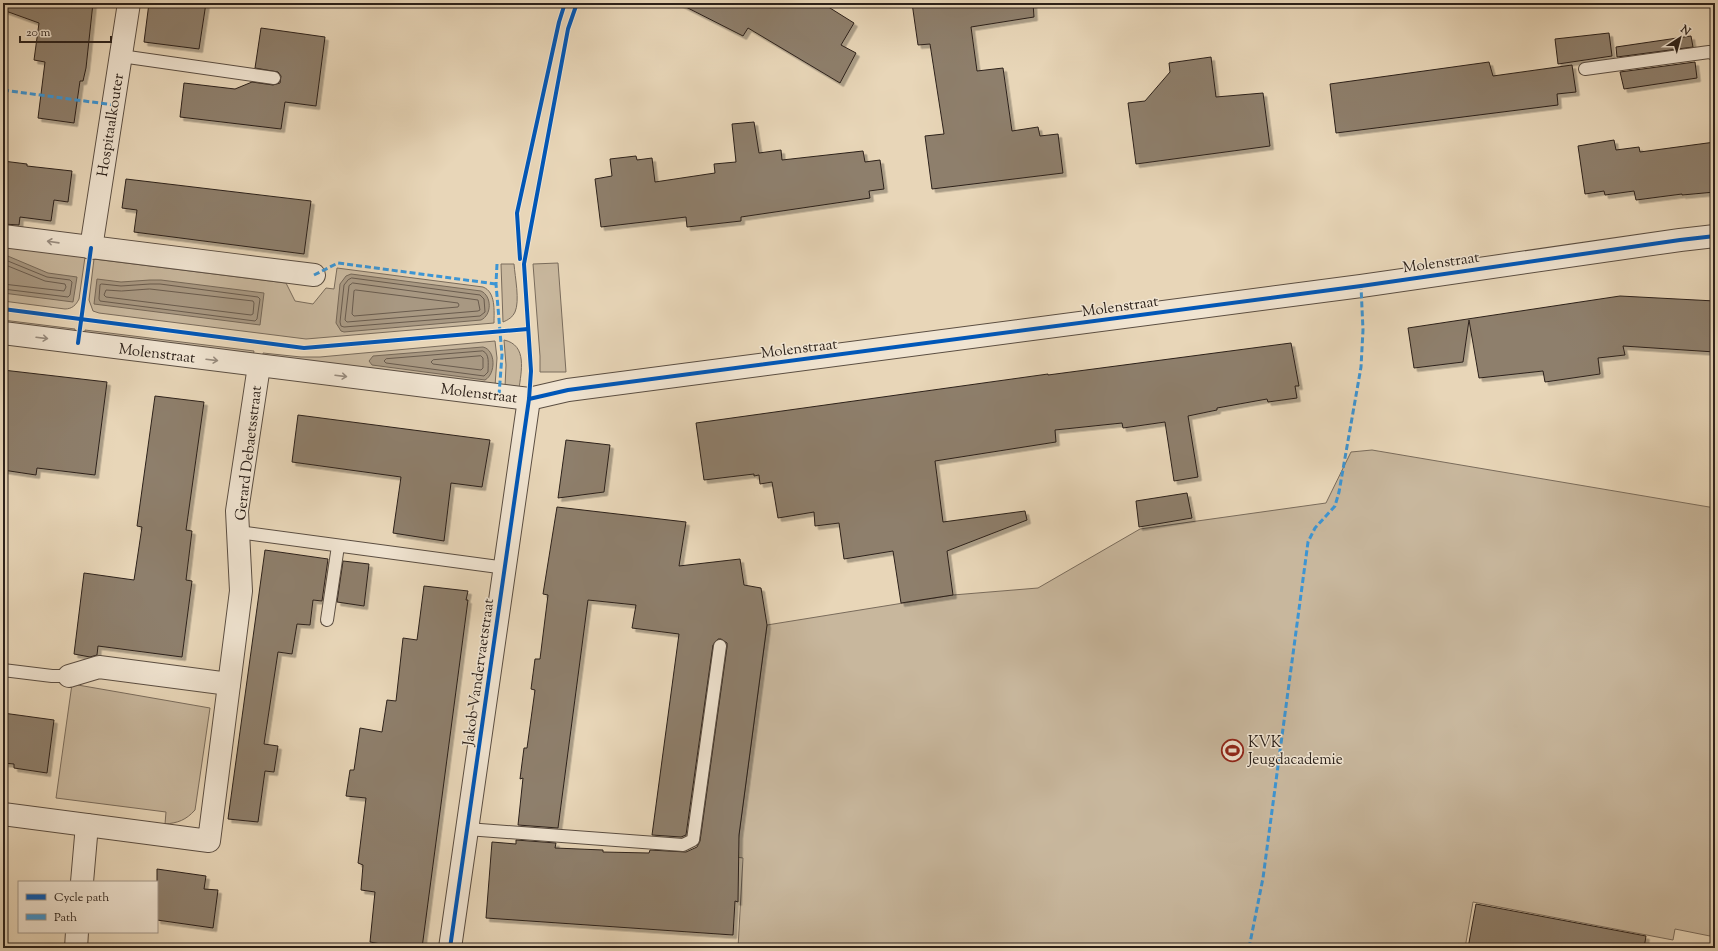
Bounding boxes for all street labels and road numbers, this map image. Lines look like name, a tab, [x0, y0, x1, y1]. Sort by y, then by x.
street label: Hospitaalkouter	[93, 72, 130, 178]
street label: Molenstraat	[1402, 248, 1481, 279]
street label: Molenstraat	[1081, 292, 1160, 323]
street label: Molenstraat	[760, 334, 839, 365]
street label: Molenstraat	[117, 339, 196, 370]
street label: Molenstraat	[439, 379, 518, 410]
street label: Gerard Debaetsstraat	[231, 384, 268, 522]
street label: Jakob Vandervaetstraat	[459, 597, 500, 748]

